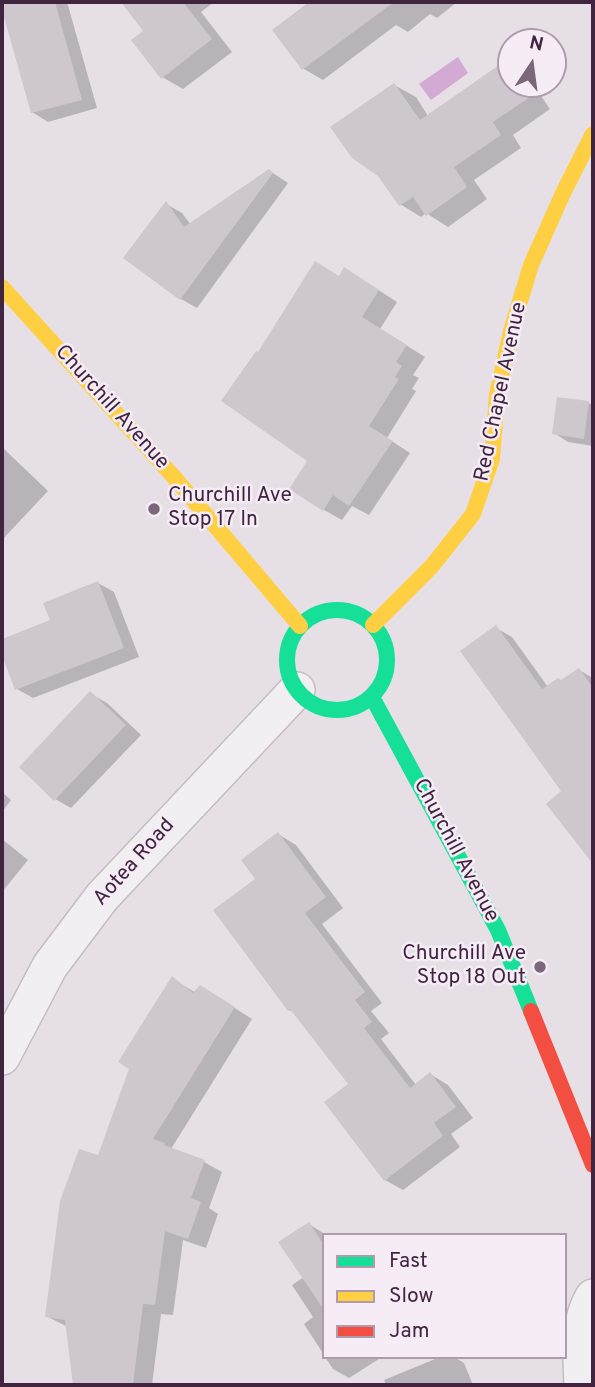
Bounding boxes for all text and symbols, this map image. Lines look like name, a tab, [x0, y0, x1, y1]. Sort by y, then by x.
north arrow	[497, 28, 567, 98]
text: N	[527, 31, 546, 58]
street label: Red Chapel Avenue	[471, 300, 533, 484]
street label: Churchill Avenue	[48, 341, 174, 475]
place label: Churchill Ave Stop 17 In	[168, 484, 292, 534]
marker: Churchill Ave Stop 17 In	[146, 501, 162, 517]
street label: Churchill Avenue	[407, 775, 503, 927]
street label: Aotea Road	[89, 814, 181, 912]
place label: Churchill Ave Stop 18 Out	[402, 942, 526, 992]
marker: Churchill Ave Stop 18 Out	[532, 959, 548, 975]
legend	[322, 1233, 567, 1359]
text: Fast	[389, 1248, 428, 1275]
text: Slow	[389, 1283, 434, 1310]
text: Jam	[389, 1318, 430, 1345]

